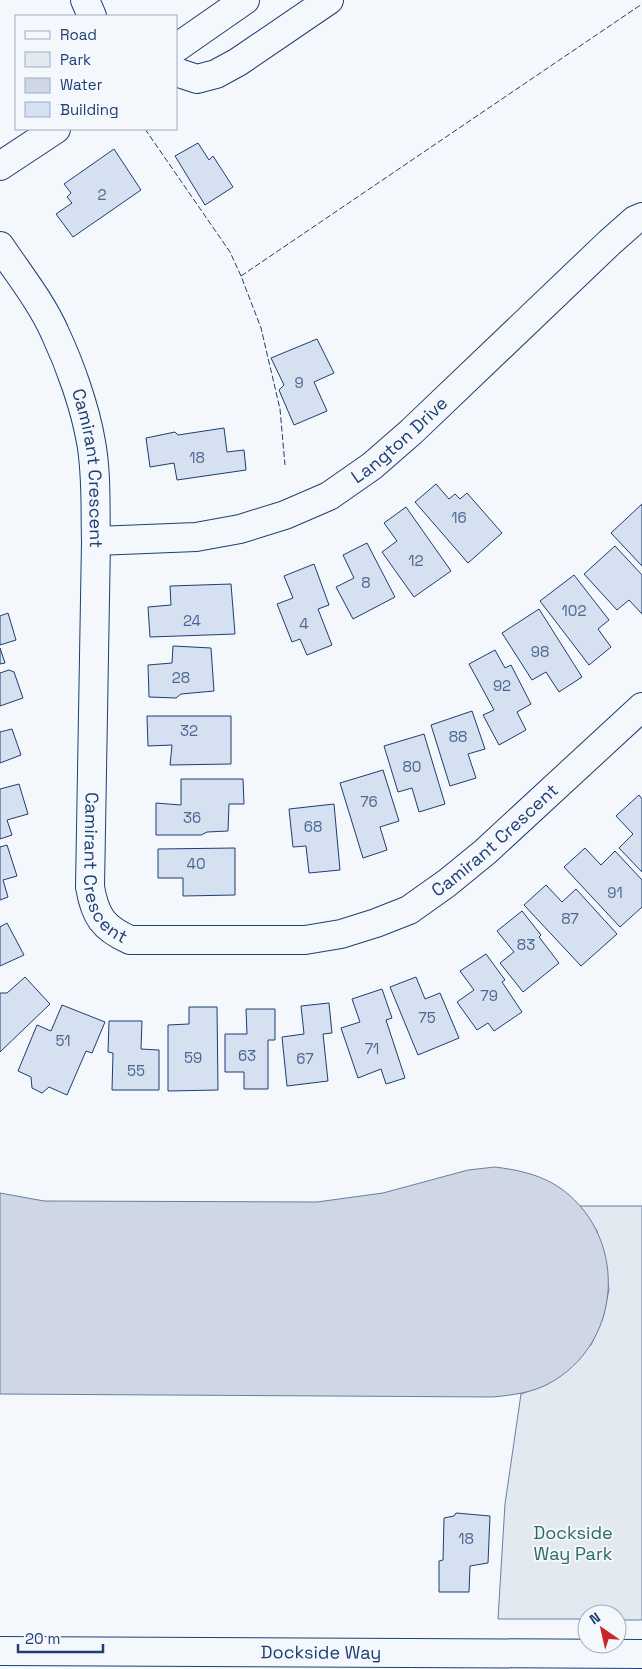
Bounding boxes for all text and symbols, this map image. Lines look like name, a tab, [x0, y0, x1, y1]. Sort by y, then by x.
legend	[15, 15, 178, 130]
text: Road	[60, 25, 97, 44]
text: Park	[60, 50, 91, 69]
text: Water	[60, 75, 103, 94]
text: Building	[60, 100, 119, 119]
house number: 2	[97, 185, 107, 204]
house number: 9	[294, 373, 304, 392]
street label: Camirant Crescent	[67, 386, 108, 548]
street label: Langton Drive	[347, 391, 452, 488]
house number: 18	[189, 448, 205, 467]
house number: 16	[451, 508, 467, 527]
house number: 12	[408, 551, 424, 570]
house number: 8	[361, 573, 371, 592]
house number: 102	[562, 601, 586, 620]
house number: 24	[183, 611, 201, 630]
house number: 4	[299, 614, 309, 633]
house number: 98	[531, 642, 549, 661]
house number: 28	[172, 668, 190, 687]
house number: 92	[493, 676, 511, 695]
house number: 32	[180, 721, 198, 740]
house number: 88	[449, 727, 467, 746]
house number: 80	[403, 757, 421, 776]
street label: Camirant Crescent	[427, 778, 563, 902]
street label: Camirant Crescent	[79, 792, 132, 948]
house number: 76	[360, 792, 378, 811]
house number: 36	[183, 808, 201, 827]
house number: 68	[304, 817, 322, 836]
house number: 40	[187, 854, 206, 873]
house number: 91	[607, 883, 623, 902]
house number: 87	[561, 909, 579, 928]
house number: 83	[517, 935, 535, 954]
house number: 79	[480, 986, 498, 1005]
house number: 75	[418, 1008, 436, 1027]
house number: 51	[55, 1031, 71, 1050]
house number: 71	[365, 1039, 379, 1058]
house number: 63	[238, 1046, 256, 1065]
house number: 59	[184, 1048, 202, 1067]
house number: 67	[296, 1049, 314, 1068]
house number: 55	[127, 1061, 145, 1080]
park label: Dockside Way Park	[533, 1521, 613, 1565]
house number: 18	[458, 1529, 474, 1548]
north arrow	[577, 1604, 627, 1654]
text: N	[586, 1608, 604, 1628]
scale bar	[18, 1622, 102, 1654]
text: 20 m	[25, 1629, 60, 1648]
street label: Dockside Way	[261, 1640, 381, 1664]

